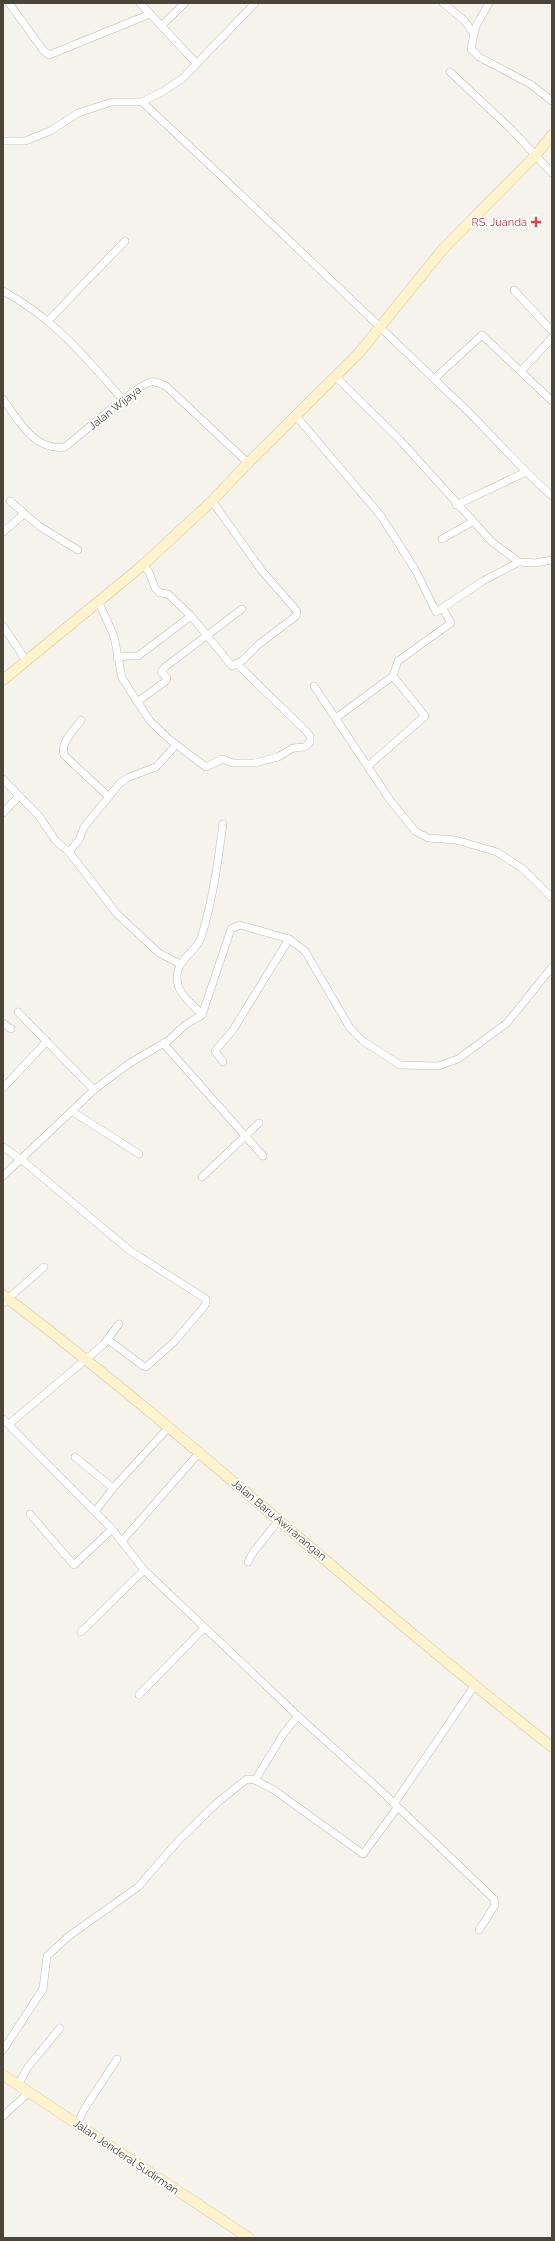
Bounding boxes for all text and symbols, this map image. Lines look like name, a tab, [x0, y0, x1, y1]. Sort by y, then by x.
place label: RS. Juanda	[472, 216, 527, 229]
marker: RS. Juanda	[530, 216, 542, 228]
street label: Jalan Wijaya	[86, 383, 144, 433]
street label: Jalan Baru Awirarangan	[229, 1477, 329, 1563]
street label: Jalan Jenderal Sudirman	[71, 2117, 181, 2197]

